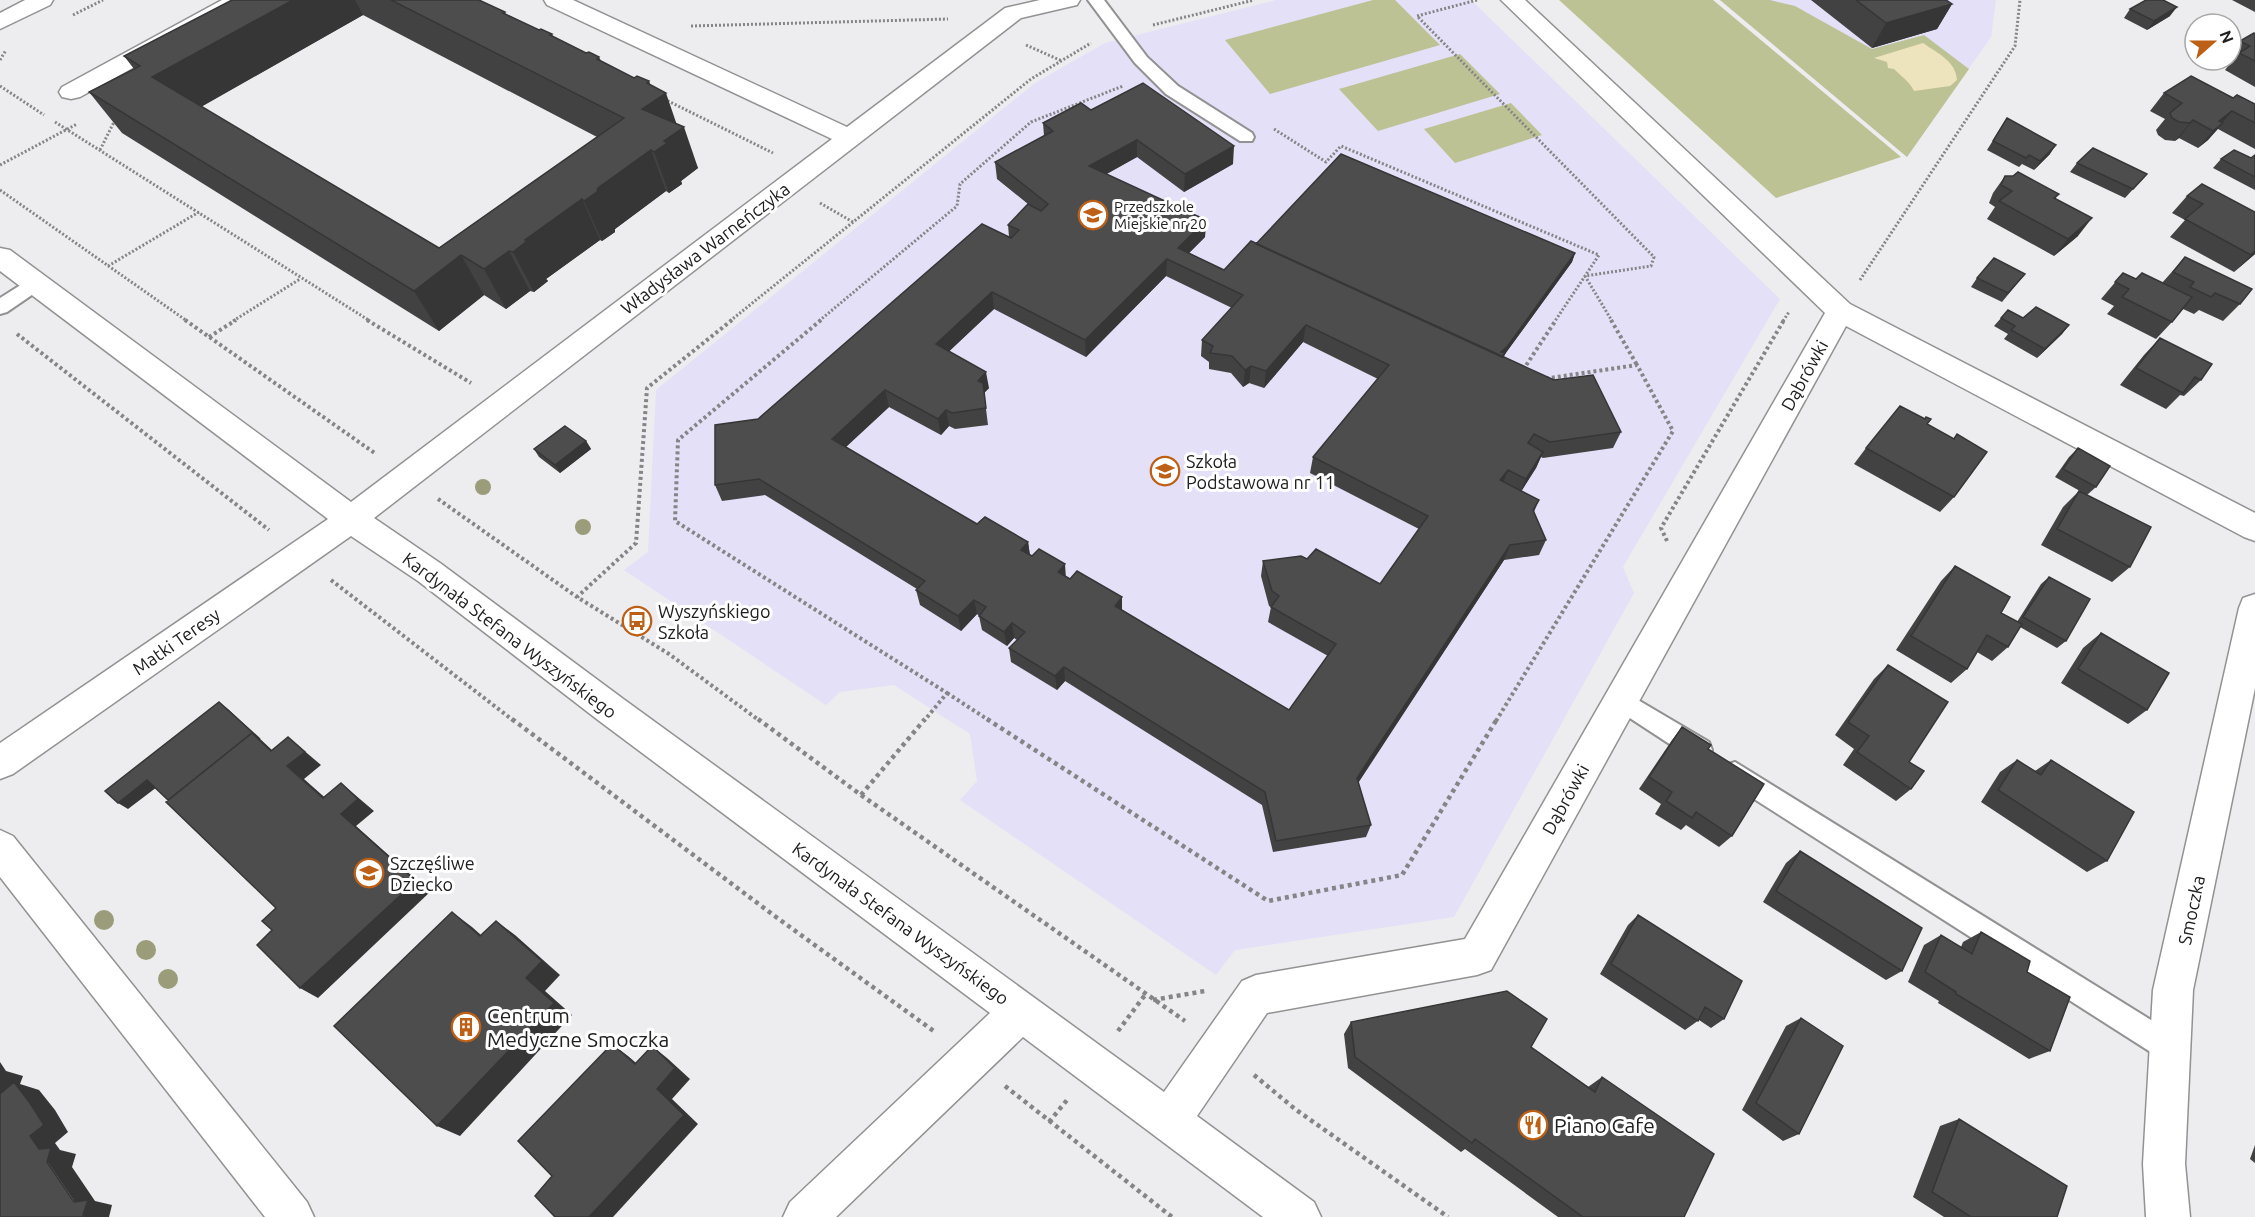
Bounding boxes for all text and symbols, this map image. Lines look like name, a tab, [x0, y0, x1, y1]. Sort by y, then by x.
north arrow	[2183, 12, 2243, 72]
text: N	[2216, 28, 2238, 45]
street label: Władysława Warneńczyka	[617, 178, 793, 318]
place label: Przedszkole Miejskie nr 20	[1114, 198, 1207, 232]
school or university icon: Przedszkole Miejskie nr 20	[1077, 199, 1109, 231]
street label: Dąbrówki	[1777, 336, 1831, 414]
place label: Szkoła Podstawowa nr 11	[1186, 451, 1335, 492]
school or university icon: Szkoła Podstawowa nr 11	[1149, 455, 1181, 487]
street label: Kardynała Stefana Wyszyńskiego	[399, 548, 621, 722]
place label: Wyszyńskiego Szkoła	[658, 601, 770, 642]
street label: Matki Teresy	[129, 603, 224, 678]
bus stop icon: Wyszyńskiego Szkoła	[621, 605, 653, 637]
street label: Dąbrówki	[1538, 760, 1592, 838]
street label: Kardynała Stefana Wyszyńskiego	[789, 838, 1013, 1008]
place label: Szczęśliwe Dziecko	[390, 853, 475, 894]
school or university icon: Szczęśliwe Dziecko	[353, 857, 385, 889]
street label: Smoczka	[2174, 873, 2208, 947]
place label: Centrum Medyczne Smoczka	[487, 1003, 669, 1051]
building icon: Centrum Medyczne Smoczka	[450, 1011, 482, 1043]
restaurant icon: Piano Cafe	[1517, 1109, 1549, 1141]
place label: Piano Cafe	[1554, 1113, 1655, 1137]

